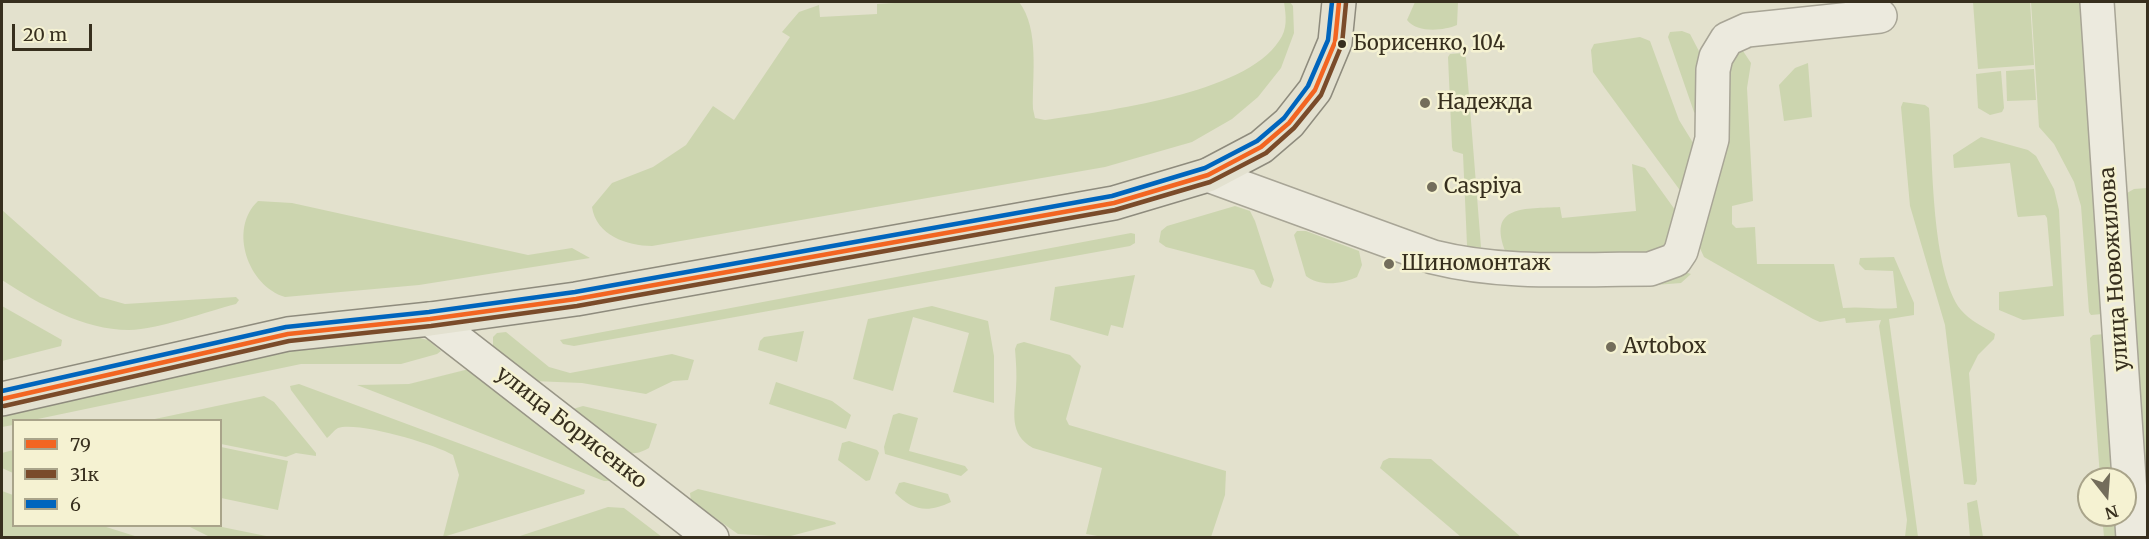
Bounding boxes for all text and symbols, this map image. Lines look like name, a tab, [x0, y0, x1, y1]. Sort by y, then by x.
scale bar	[15, 12, 94, 50]
text: 20 m	[23, 23, 67, 46]
place label: Борисенко, 104	[1353, 32, 1505, 56]
marker: Борисенко, 104	[1336, 38, 1348, 50]
place label: Надежда	[1437, 90, 1533, 116]
marker: Надежда	[1418, 96, 1432, 110]
street label: улица Новожилова	[2095, 166, 2135, 372]
place label: Caspiya	[1444, 174, 1522, 200]
marker: Caspiya	[1425, 180, 1439, 194]
place label: Шиномонтаж	[1401, 251, 1551, 277]
marker: Шиномонтаж	[1382, 257, 1396, 271]
place label: Avtobox	[1623, 334, 1706, 360]
marker: Avtobox	[1604, 340, 1618, 354]
street label: улица Борисенко	[491, 361, 651, 495]
legend	[12, 419, 222, 527]
text: 79	[70, 433, 91, 456]
text: 31к	[70, 463, 99, 486]
north arrow	[2077, 467, 2137, 527]
text: 6	[70, 493, 81, 516]
text: N	[2103, 501, 2121, 524]

